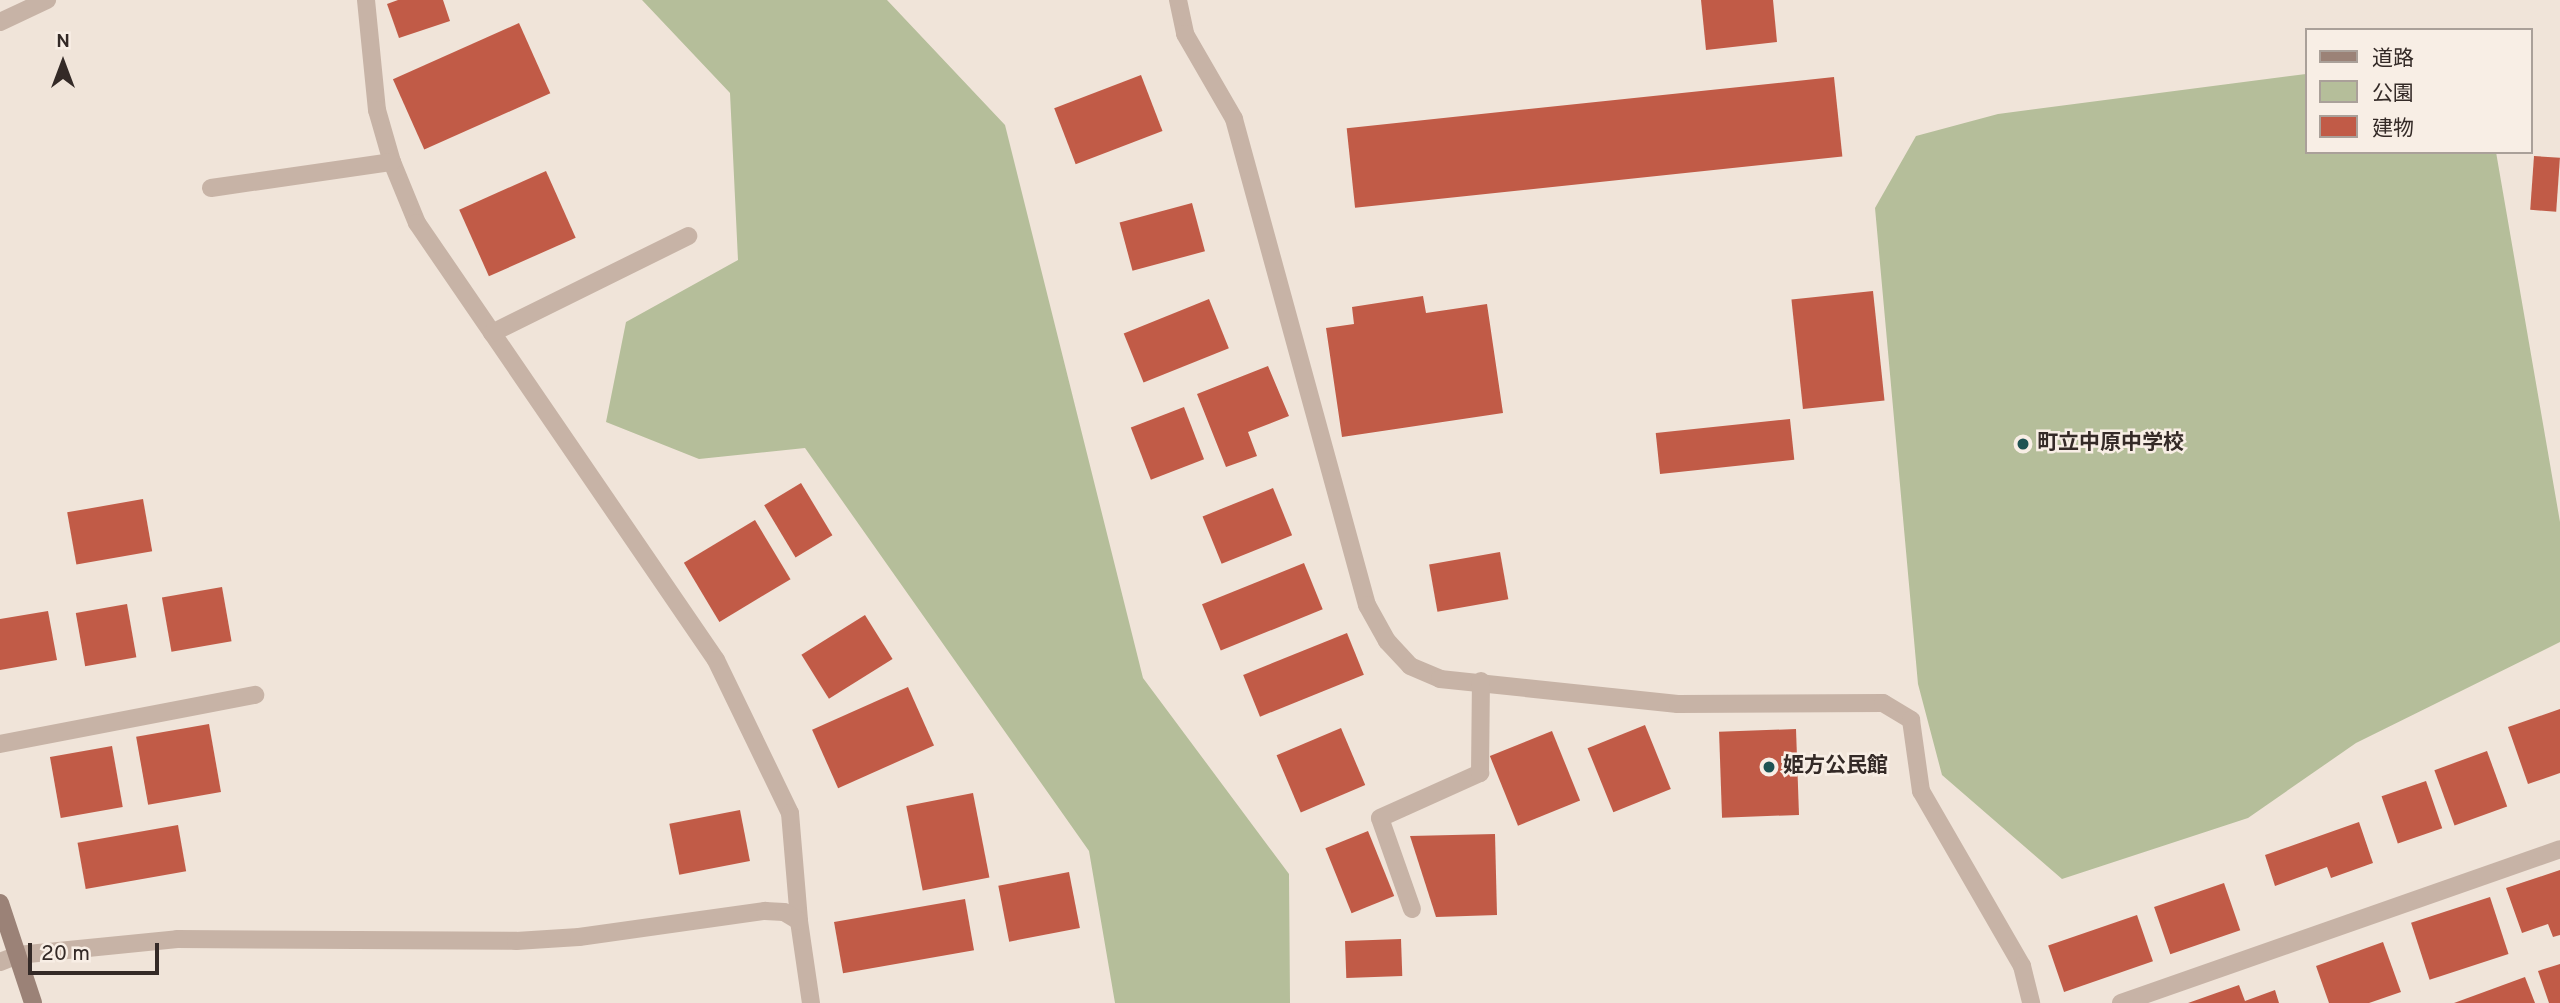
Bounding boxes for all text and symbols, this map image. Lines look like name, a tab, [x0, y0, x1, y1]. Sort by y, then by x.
north arrow	[28, 28, 98, 98]
legend	[2304, 28, 2532, 154]
text: N	[56, 30, 70, 54]
text: 道路	[2372, 46, 2414, 73]
text: 公園	[2372, 81, 2414, 108]
text: 建物	[2372, 116, 2414, 143]
place label: 町立中原中学校	[2037, 431, 2184, 457]
marker: 町立中原中学校	[2015, 436, 2031, 452]
place label: 姫方公民館	[1783, 754, 1888, 780]
marker: 姫方公民館	[1761, 759, 1777, 775]
scale bar	[32, 930, 163, 974]
text: 20 m	[41, 941, 90, 968]

